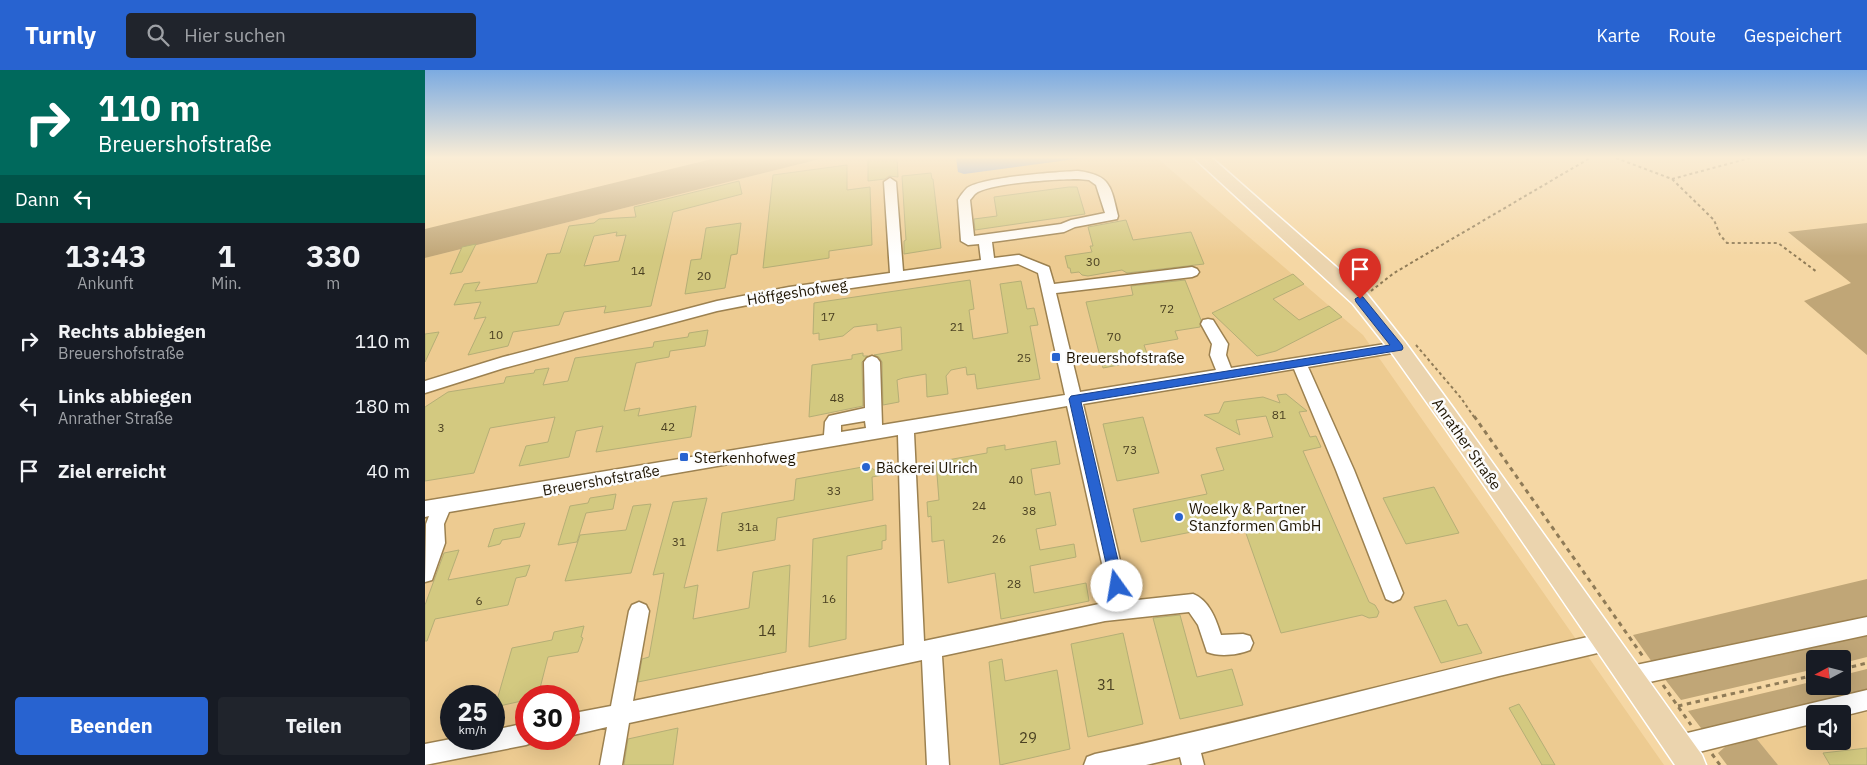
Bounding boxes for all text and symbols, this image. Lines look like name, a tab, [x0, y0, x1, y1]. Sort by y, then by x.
search box	[126, 13, 476, 58]
text: Turnly	[25, 19, 96, 51]
icon: search	[144, 21, 172, 49]
text: Hier suchen	[184, 23, 286, 47]
text: Karte	[1597, 24, 1640, 47]
text: Route	[1668, 24, 1716, 47]
text: Gespeichert	[1744, 24, 1842, 47]
text: 110 m	[98, 85, 201, 131]
icon: right	[15, 90, 80, 155]
text: Breuershofstraße	[98, 129, 272, 158]
icon: left	[69, 185, 97, 213]
text: Dann	[15, 187, 59, 211]
text: 13:43	[65, 236, 147, 275]
text: 1	[217, 236, 235, 275]
text: 330	[306, 236, 360, 275]
pin	[1339, 248, 1381, 299]
house number: 30	[1086, 254, 1100, 269]
icon: arrive	[1346, 255, 1374, 283]
house number: 14	[631, 263, 645, 278]
house number: 20	[697, 268, 711, 283]
text: Ankunft	[77, 273, 134, 293]
text: Min.	[211, 273, 242, 293]
text: m	[326, 273, 340, 293]
street label: Höffgeshofweg	[746, 275, 849, 309]
house number: 72	[1160, 301, 1174, 316]
house number: 17	[821, 309, 835, 324]
text: Rechts abbiegen	[58, 319, 206, 343]
house number: 21	[950, 319, 964, 334]
icon: right	[15, 327, 43, 355]
house number: 10	[489, 327, 503, 342]
text: 110 m	[355, 329, 410, 353]
house number: 70	[1107, 329, 1121, 344]
text: Breuershofstraße	[58, 343, 184, 363]
place label: Breuershofstraße	[1066, 348, 1184, 367]
house number: 25	[1017, 350, 1031, 365]
marker: Breuershofstraße	[1050, 351, 1062, 363]
text: Links abbiegen	[58, 384, 192, 408]
house number: 48	[830, 390, 844, 405]
icon: left	[15, 392, 43, 420]
text: 180 m	[355, 394, 410, 418]
street label: Anrather Straße	[1428, 394, 1506, 494]
house number: 81	[1272, 407, 1286, 422]
text: Anrather Straße	[58, 408, 173, 428]
house number: 42	[661, 419, 675, 434]
house number: 3	[437, 420, 445, 435]
house number: 73	[1123, 442, 1137, 457]
place label: Sterkenhofweg	[694, 448, 795, 467]
marker: Sterkenhofweg	[678, 451, 690, 463]
icon: arrive	[15, 457, 43, 485]
place label: Bäckerei Ulrich	[876, 458, 978, 477]
text: Ziel erreicht	[58, 459, 166, 483]
text: 40 m	[366, 459, 410, 483]
street label: Breuershofstraße	[541, 460, 661, 500]
marker: Bäckerei Ulrich	[860, 461, 872, 473]
house number: 40	[1009, 472, 1023, 487]
house number: 33	[827, 483, 841, 498]
house number: 24	[972, 498, 986, 513]
place label: Woelky & Partner Stanzformen GmbH	[1189, 499, 1321, 535]
house number: 38	[1022, 503, 1036, 518]
marker: Woelky & Partner Stanzformen GmbH	[1173, 511, 1185, 523]
house number: 31a	[738, 519, 759, 534]
house number: 26	[992, 531, 1006, 546]
house number: 31	[672, 534, 686, 549]
position arrow	[1090, 559, 1142, 611]
house number: 28	[1007, 576, 1021, 591]
house number: 16	[822, 591, 836, 606]
house number: 6	[475, 593, 483, 608]
house number: 14	[758, 621, 776, 640]
north arrow	[1806, 650, 1851, 695]
map controls	[1806, 650, 1851, 750]
house number: 31	[1097, 675, 1115, 694]
speed limit sign: 30	[515, 685, 580, 750]
text: 25	[457, 695, 488, 728]
button: Beenden	[15, 697, 208, 755]
button: Teilen	[218, 697, 410, 755]
button: sound	[1806, 705, 1851, 750]
text: km/h	[458, 722, 487, 737]
house number: 29	[1019, 728, 1037, 747]

